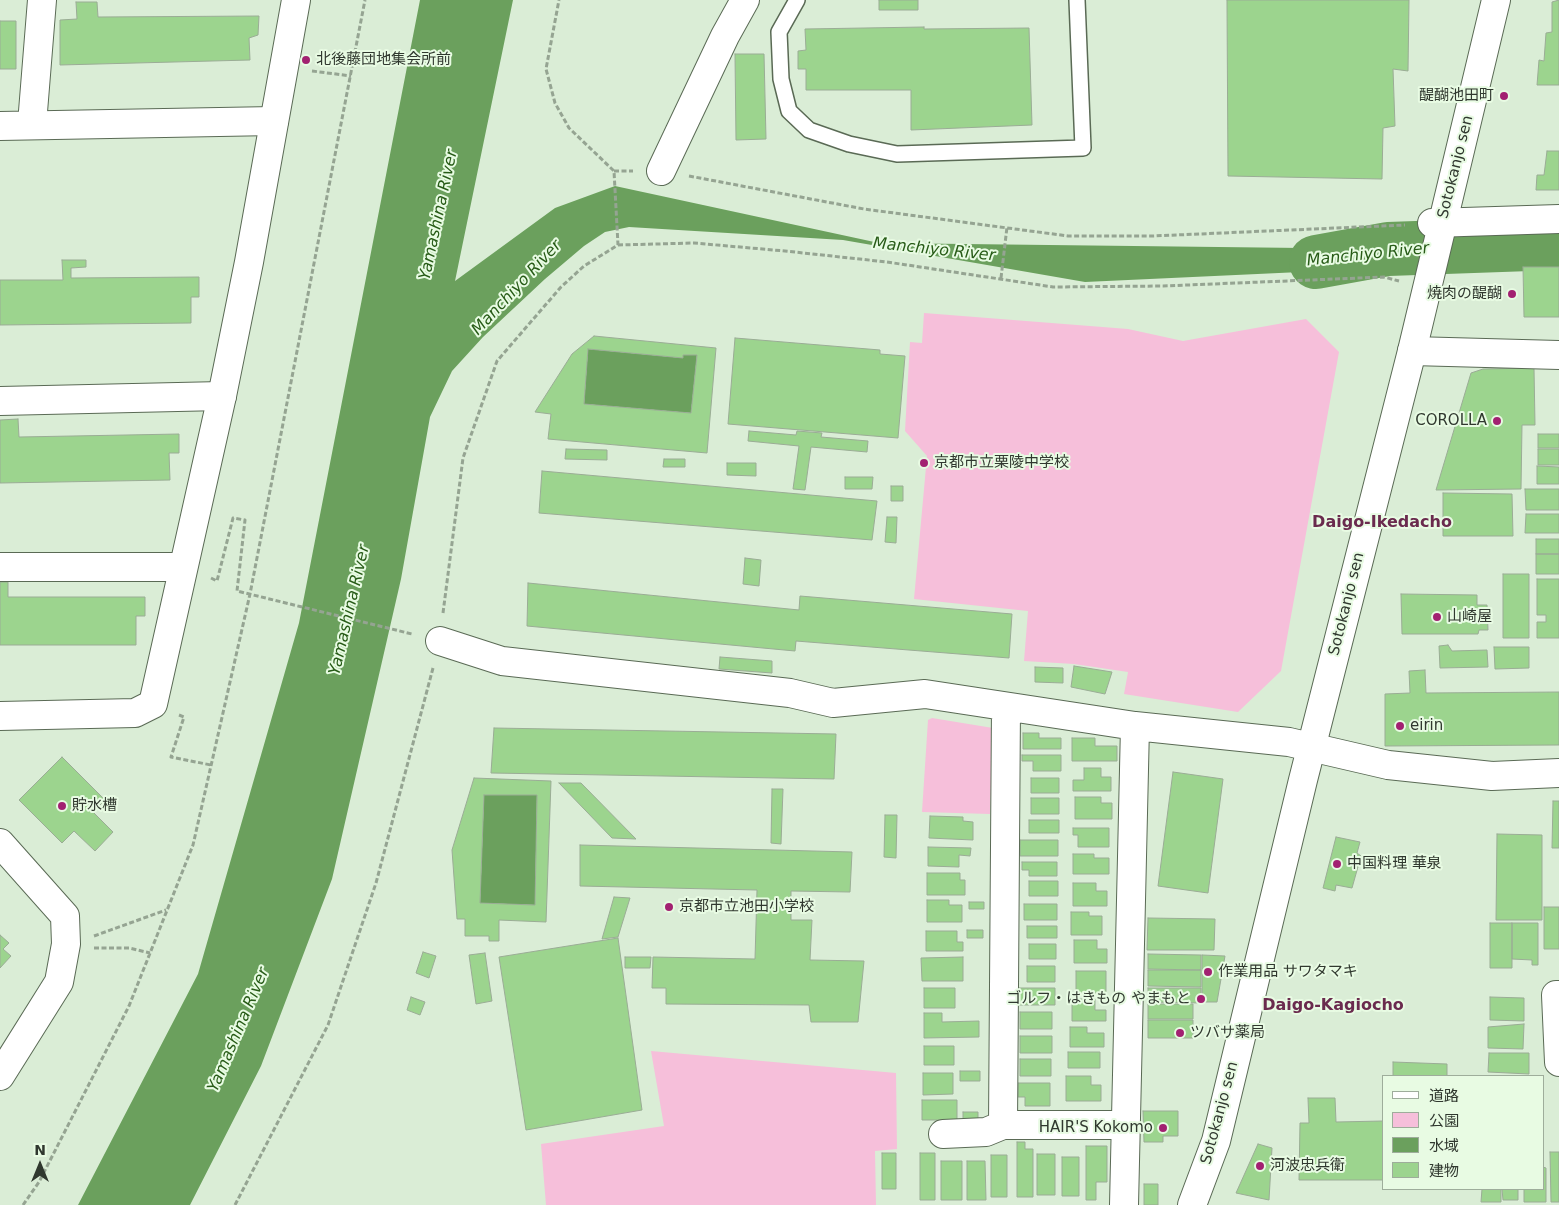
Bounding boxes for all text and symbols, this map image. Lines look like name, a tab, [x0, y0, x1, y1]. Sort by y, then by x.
place label: 北後藤団地集会所前	[316, 51, 451, 69]
marker: 北後藤団地集会所前	[300, 54, 312, 66]
place label: 醍醐池田町	[1419, 87, 1494, 105]
marker: 醍醐池田町	[1498, 90, 1510, 102]
street label: Sotokanjo sen	[1435, 114, 1477, 220]
water label: Yamashina River	[416, 148, 462, 282]
water label: Manchiyo River	[872, 234, 996, 266]
water label: Manchiyo River	[468, 237, 566, 339]
water label: Manchiyo River	[1306, 239, 1430, 271]
place label: 焼肉の醍醐	[1427, 285, 1502, 303]
marker: 焼肉の醍醐	[1506, 288, 1518, 300]
place label: COROLLA	[1415, 412, 1487, 430]
marker: COROLLA	[1491, 415, 1503, 427]
place label: 京都市立栗陵中学校	[934, 454, 1069, 472]
marker: 京都市立栗陵中学校	[918, 457, 930, 469]
district label: Daigo-Ikedacho	[1312, 513, 1452, 533]
water label: Yamashina River	[326, 543, 374, 677]
street label: Sotokanjo sen	[1326, 551, 1368, 657]
place label: 山崎屋	[1447, 608, 1492, 626]
marker: 山崎屋	[1431, 611, 1443, 623]
place label: eirin	[1410, 717, 1443, 735]
marker: eirin	[1394, 720, 1406, 732]
place label: 貯水槽	[72, 797, 117, 815]
marker: 貯水槽	[56, 800, 68, 812]
place label: 中国料理 華泉	[1347, 855, 1442, 873]
marker: 中国料理 華泉	[1331, 858, 1343, 870]
place label: 京都市立池田小学校	[679, 898, 814, 916]
marker: 京都市立池田小学校	[663, 901, 675, 913]
place label: 作業用品 サワタマキ	[1218, 963, 1358, 981]
water label: Yamashina River	[204, 965, 274, 1095]
marker: 作業用品 サワタマキ	[1202, 966, 1214, 978]
place label: ゴルフ・はきもの やまもと	[1006, 990, 1191, 1008]
marker: ゴルフ・はきもの やまもと	[1195, 993, 1207, 1005]
district label: Daigo-Kagiocho	[1262, 996, 1404, 1016]
place label: ツバサ薬局	[1190, 1024, 1265, 1042]
marker: ツバサ薬局	[1174, 1027, 1186, 1039]
street label: Sotokanjo sen	[1198, 1060, 1242, 1166]
legend	[1382, 1075, 1544, 1190]
text: 道路	[1429, 1087, 1459, 1105]
text: 公園	[1429, 1112, 1459, 1130]
place label: HAIR'S Kokomo	[1039, 1119, 1153, 1137]
marker: HAIR'S Kokomo	[1157, 1122, 1169, 1134]
text: 水域	[1429, 1137, 1459, 1155]
north arrow	[15, 1140, 65, 1190]
text: N	[34, 1142, 46, 1158]
place label: 河波忠兵衛	[1270, 1157, 1345, 1175]
marker: 河波忠兵衛	[1254, 1160, 1266, 1172]
text: 建物	[1429, 1162, 1459, 1180]

